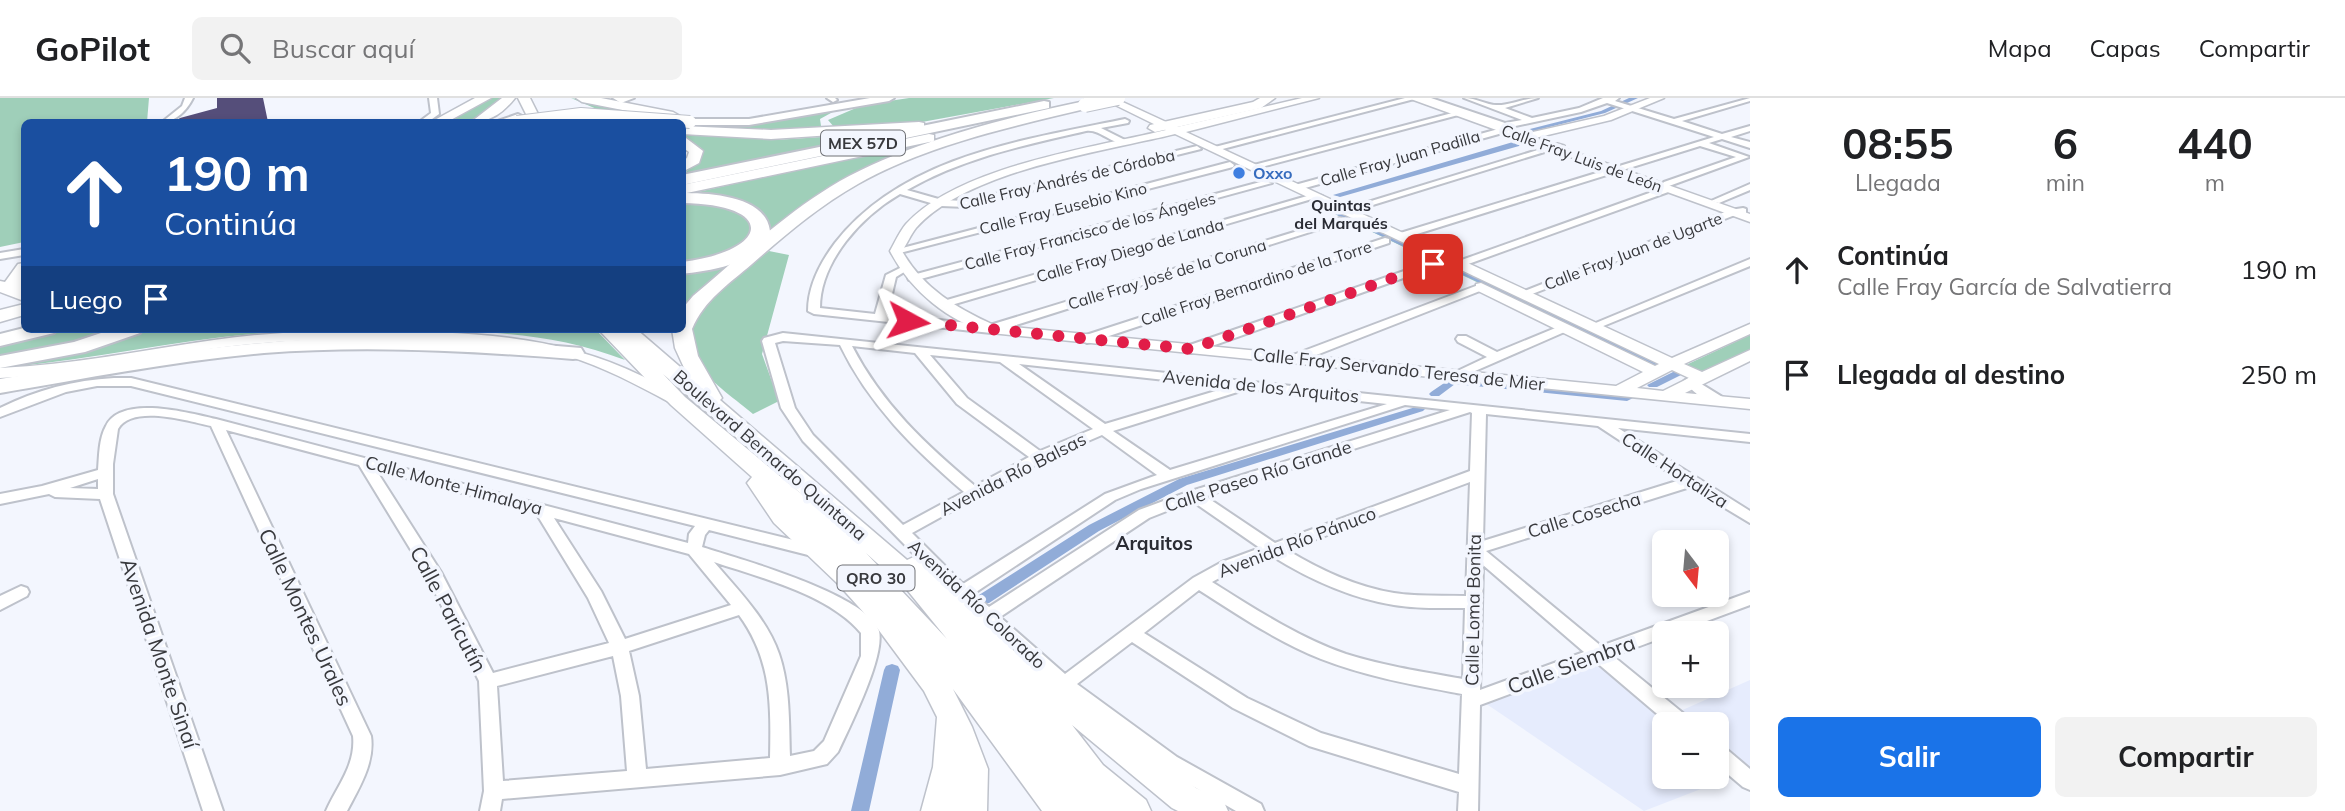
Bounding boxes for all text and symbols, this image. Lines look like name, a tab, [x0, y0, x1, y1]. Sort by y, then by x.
search box	[192, 17, 682, 80]
text: GoPilot	[35, 28, 150, 69]
icon: search	[216, 29, 254, 67]
text: Buscar aquí	[272, 32, 415, 65]
text: Mapa	[1988, 33, 2052, 63]
text: Capas	[2090, 33, 2161, 63]
text: Compartir	[2199, 33, 2310, 63]
text: 08:55	[1842, 117, 1953, 170]
text: 6	[2053, 117, 2078, 170]
text: 440	[2177, 117, 2253, 170]
street label: Calle Fray Luis de León	[1499, 120, 1665, 196]
street label: Calle Fray Juan Padilla	[1318, 126, 1482, 190]
road number: MEX 57D	[821, 130, 905, 156]
text: 190 m	[164, 142, 310, 203]
street label: Calle Fray Andrés de Córdoba	[957, 144, 1177, 214]
icon: ahead	[49, 147, 140, 238]
place label: Oxxo	[1253, 163, 1292, 183]
marker: Oxxo	[1231, 165, 1247, 181]
text: Llegada	[1855, 168, 1941, 197]
text: min	[2046, 168, 2085, 197]
text: m	[2205, 168, 2225, 197]
street label: Calle Fray Eusebio Kino	[977, 177, 1149, 239]
street label: Calle Fray Francisco de los Ángeles	[962, 188, 1218, 274]
district label: Quintas del Marqués	[1294, 195, 1388, 233]
text: Continúa	[164, 203, 297, 243]
street label: Calle Fray Juan de Ugarte	[1541, 208, 1725, 294]
street label: Calle Fray Diego de Landa	[1034, 214, 1226, 286]
street label: Calle Fray José de la Coruna	[1065, 234, 1269, 314]
pin	[1403, 234, 1463, 294]
street label: Calle Fray Bernardino de la Torre	[1138, 236, 1374, 330]
text: Continúa	[1837, 239, 1949, 272]
icon: arrive	[1414, 245, 1452, 283]
icon: ahead	[1778, 251, 1816, 289]
text: 190 m	[2241, 253, 2317, 286]
text: Calle Fray García de Salvatierra	[1837, 272, 2172, 301]
icon: arrive	[137, 280, 175, 318]
text: Luego	[49, 283, 123, 316]
position arrow	[871, 284, 945, 358]
street label: Calle Fray Servando Teresa de Mier	[1252, 342, 1546, 396]
icon: arrive	[1778, 356, 1816, 394]
text: Llegada al destino	[1837, 358, 2065, 391]
text: 250 m	[2241, 358, 2317, 391]
street label: Avenida de los Arquitos	[1162, 364, 1360, 408]
street label: Boulevard Bernardo Quintana	[669, 365, 871, 545]
street label: Avenida Río Balsas	[936, 427, 1090, 521]
street label: Calle Hortaliza	[1617, 427, 1733, 513]
street label: Calle Paseo Río Grande	[1162, 435, 1354, 517]
street label: Calle Monte Himalaya	[363, 450, 545, 520]
street label: Calle Cosecha	[1525, 487, 1643, 543]
street label: Avenida Río Pánuco	[1215, 501, 1379, 583]
street label: Calle Montes Urales	[254, 524, 358, 710]
north arrow	[1652, 530, 1729, 607]
map controls	[1652, 530, 1729, 789]
district label: Arquitos	[1115, 531, 1193, 555]
street label: Avenida Río Colorado	[903, 534, 1051, 674]
street label: Calle Loma Bonita	[1460, 534, 1486, 686]
street label: Calle Paricutín	[405, 541, 493, 677]
street label: Avenida Monte Sinaí	[115, 554, 205, 753]
road number: QRO 30	[838, 565, 914, 590]
button: +	[1652, 621, 1729, 698]
street label: Calle Siembra	[1504, 629, 1638, 699]
button: −	[1652, 712, 1729, 789]
button: Salir	[1778, 717, 2041, 797]
button: Compartir	[2055, 717, 2317, 797]

